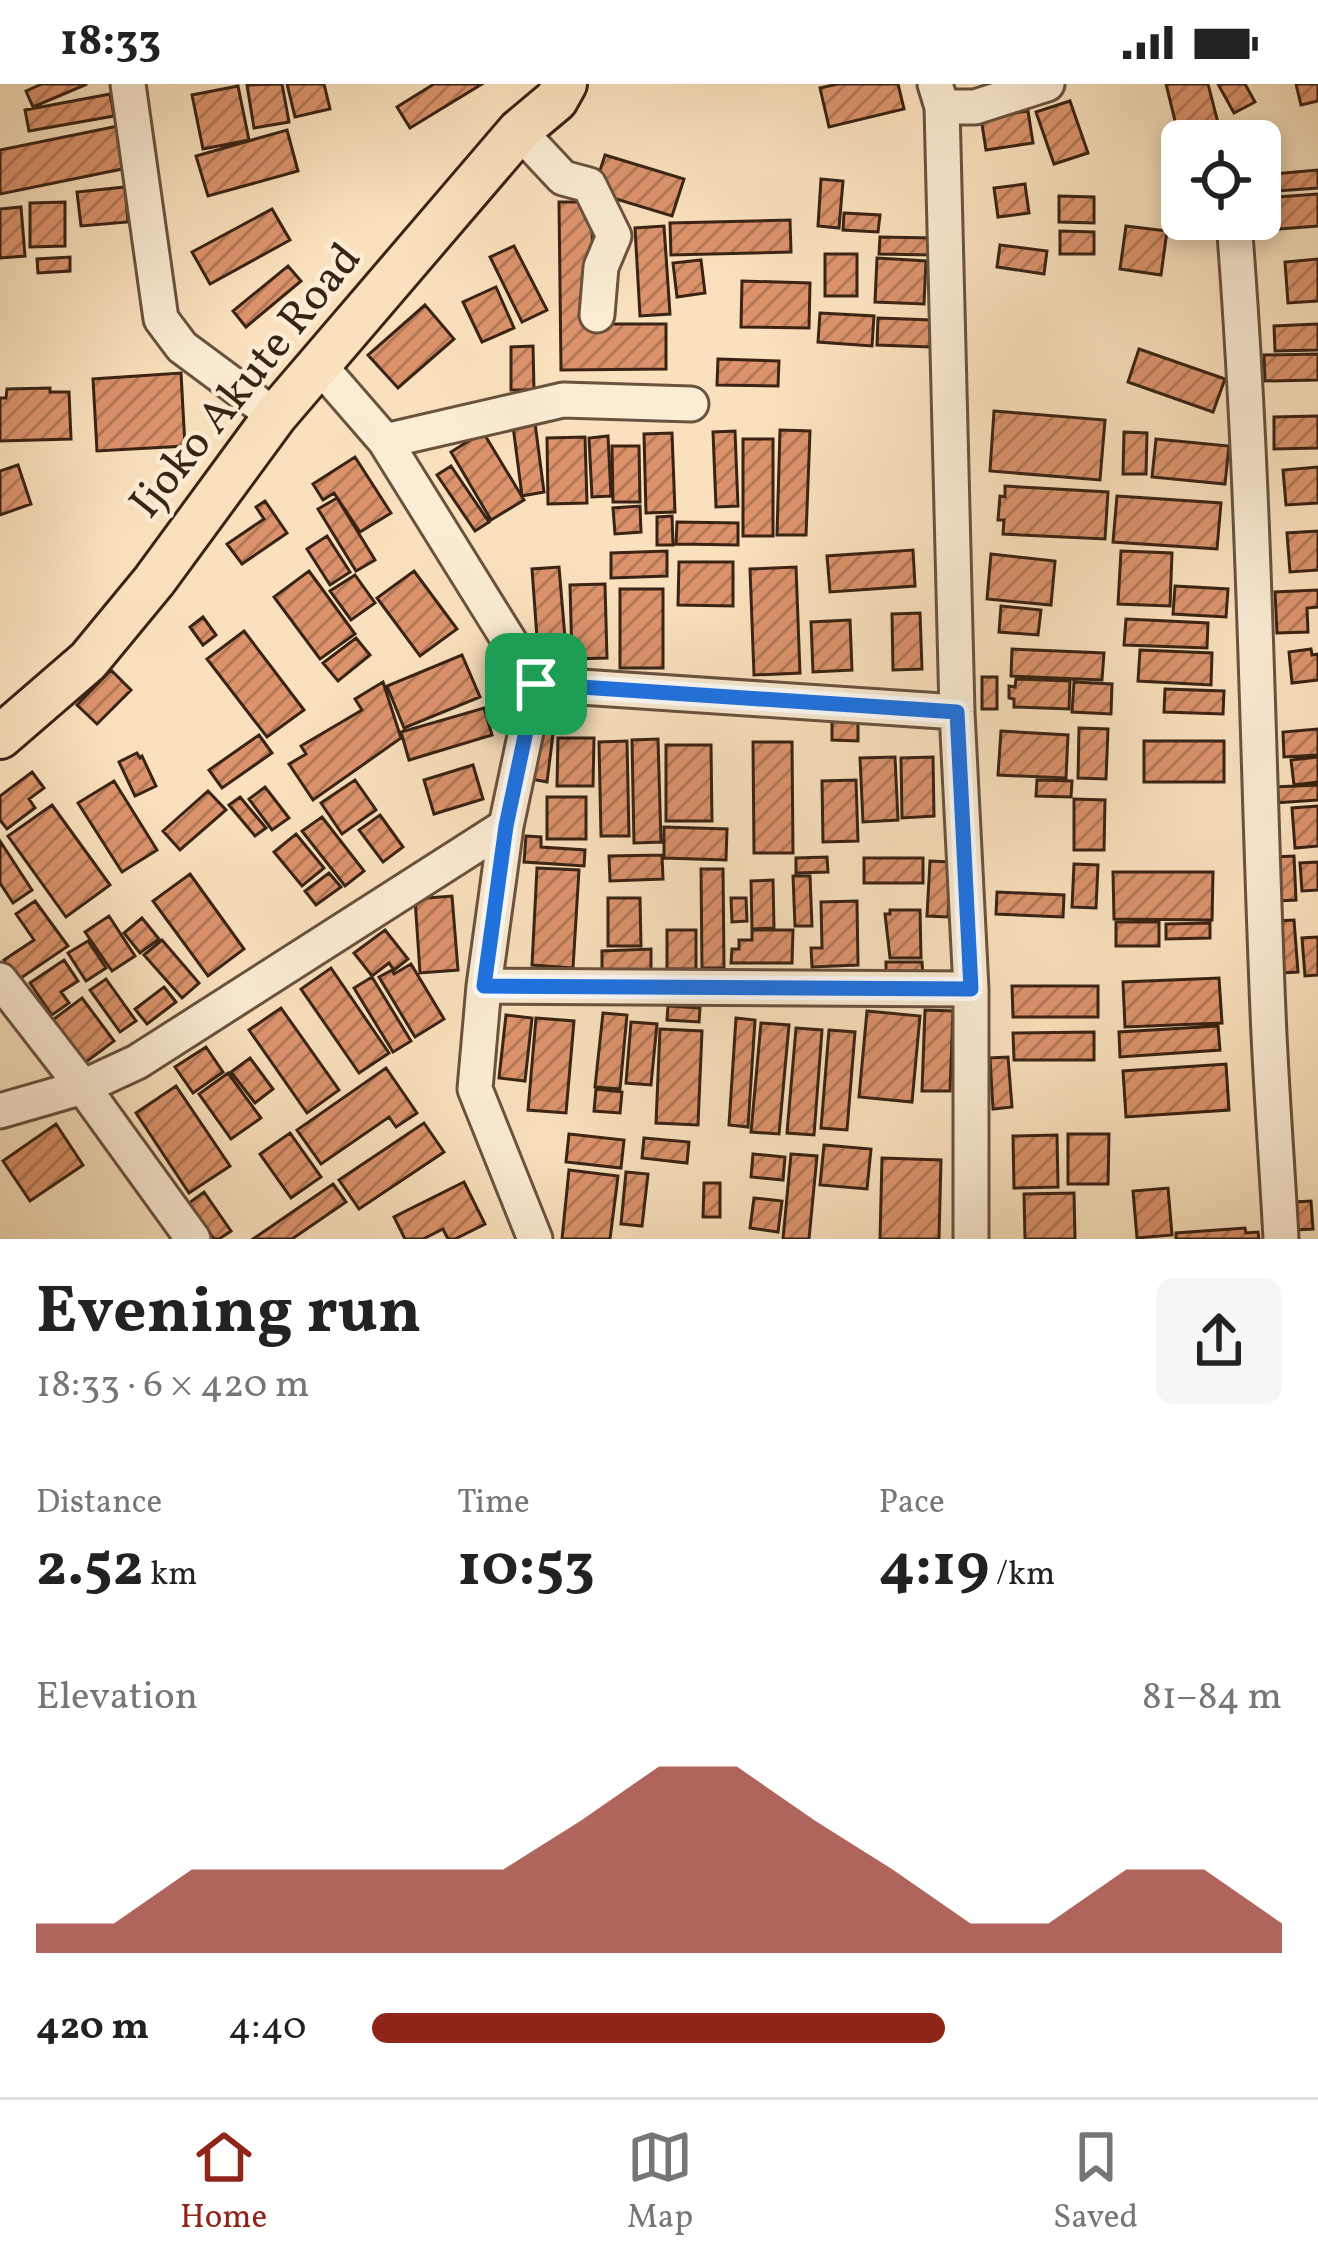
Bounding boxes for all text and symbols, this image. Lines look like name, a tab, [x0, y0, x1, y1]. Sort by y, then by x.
text: 18:33	[60, 11, 161, 74]
map controls	[1161, 120, 1281, 240]
button: locate	[1161, 120, 1281, 240]
street label: Ijoko Akute Road	[116, 231, 378, 533]
pin	[485, 633, 587, 735]
icon: arrive	[503, 651, 569, 717]
text: Evening run	[36, 1268, 422, 1360]
button: share	[1156, 1278, 1282, 1404]
text: 18:33 · 6 × 420 m	[36, 1359, 310, 1413]
text: Distance	[36, 1481, 162, 1527]
text: Time	[457, 1481, 530, 1527]
text: Pace	[879, 1481, 945, 1527]
text: 2.52	[36, 1527, 144, 1610]
text: 10:53	[457, 1527, 595, 1610]
text: 4:19	[879, 1527, 989, 1610]
text: km	[144, 1553, 198, 1599]
text: /km	[989, 1553, 1055, 1599]
text: Elevation	[36, 1671, 198, 1725]
text: 81–84 m	[1142, 1671, 1282, 1725]
text: 420 m	[36, 2001, 149, 2055]
text: 4:40	[228, 2001, 306, 2055]
tab: Home	[180, 2124, 267, 2242]
tab: Map	[627, 2124, 693, 2242]
tab: Saved	[1053, 2124, 1138, 2242]

